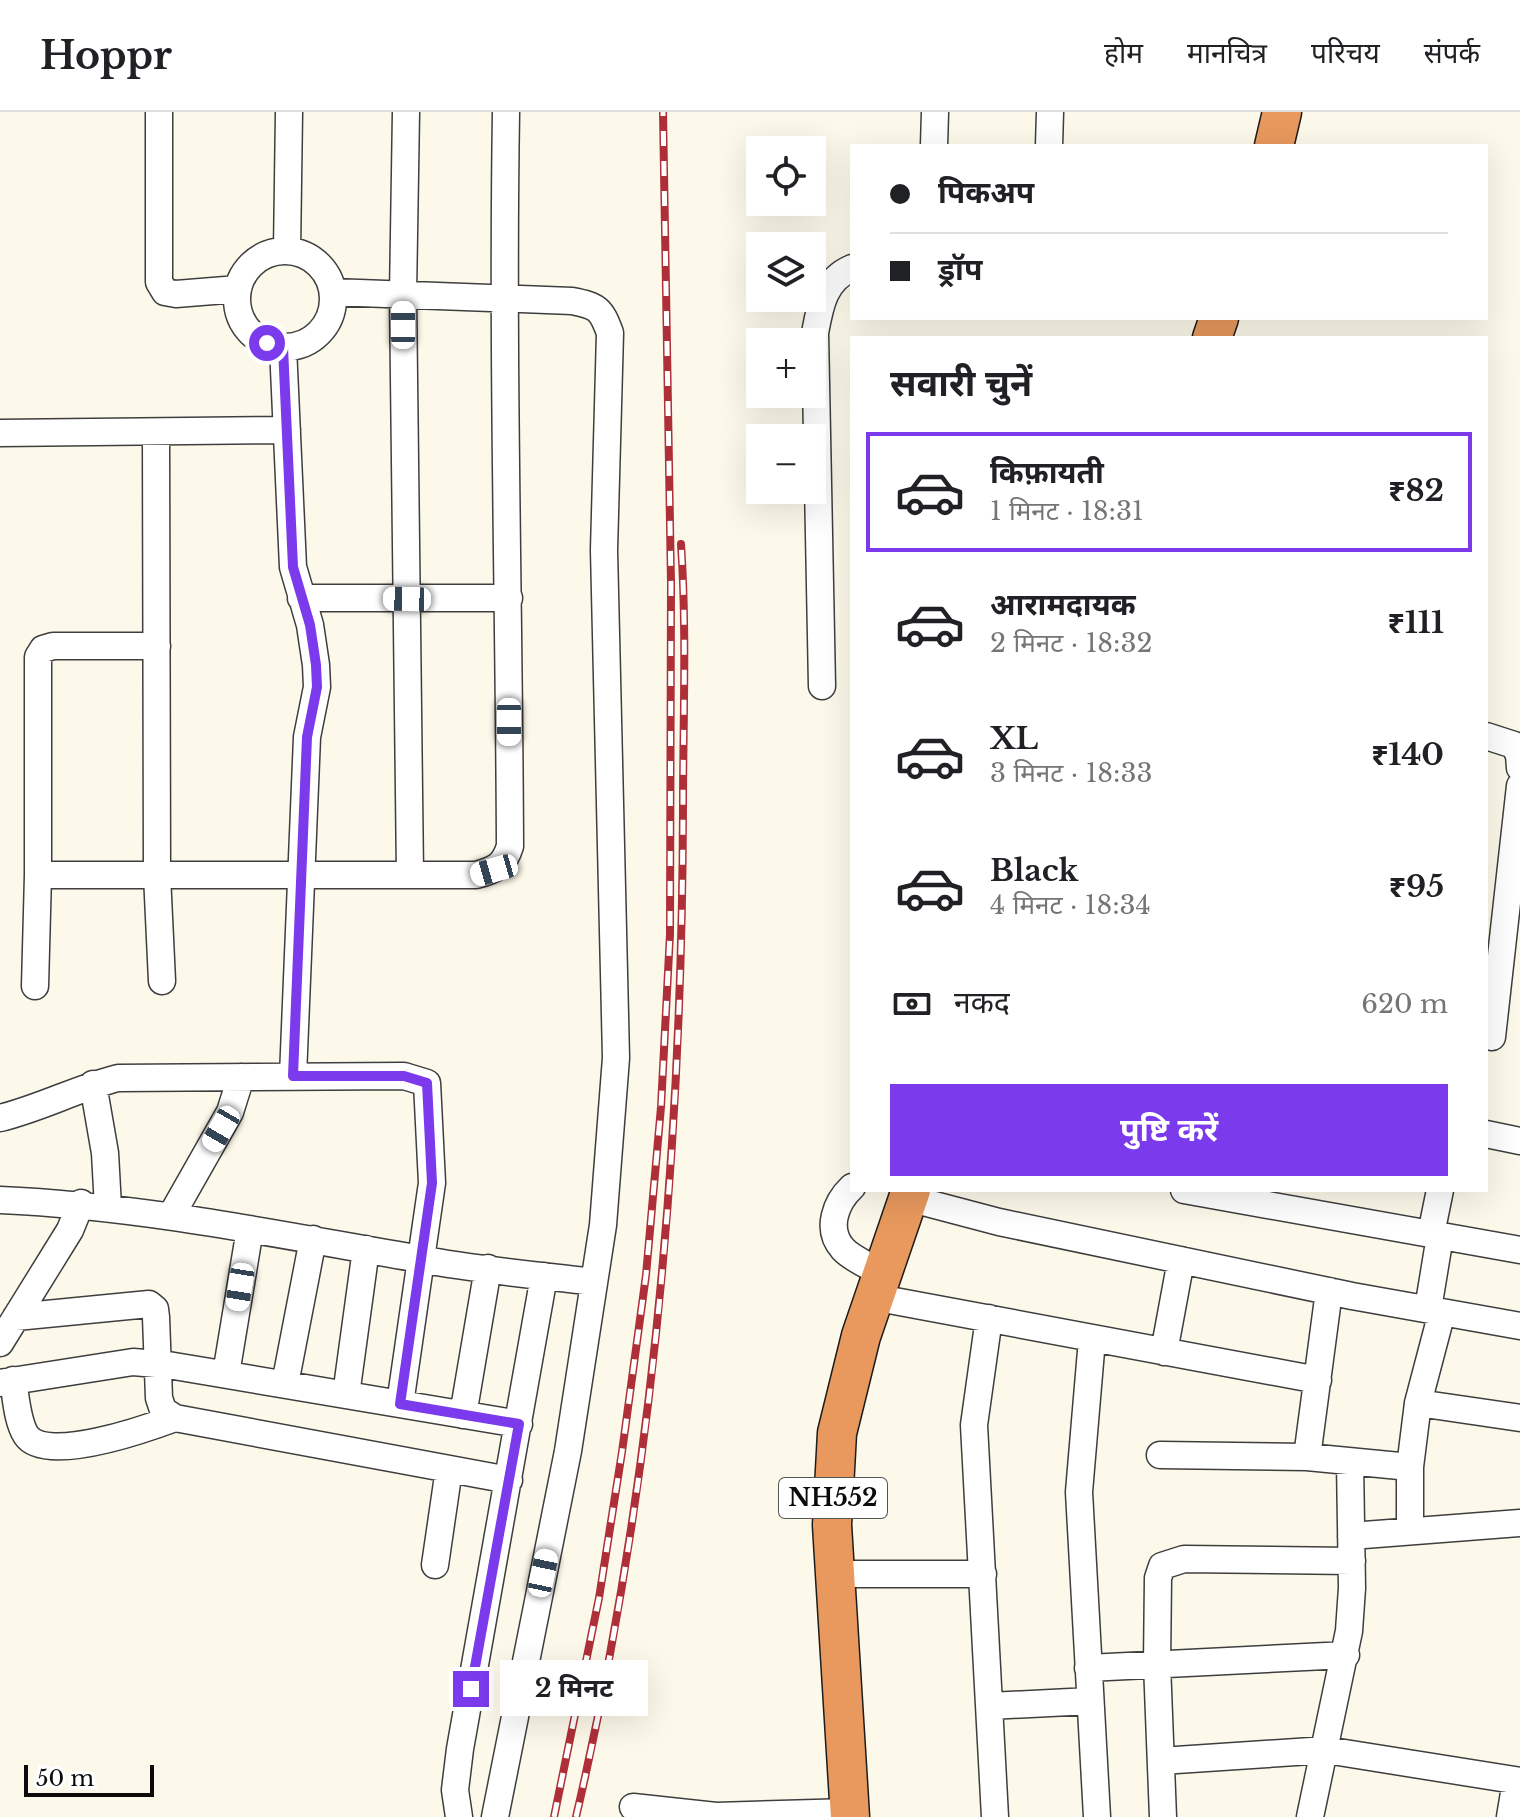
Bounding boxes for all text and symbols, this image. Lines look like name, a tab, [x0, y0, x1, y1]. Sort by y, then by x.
text: Hoppr	[40, 32, 172, 79]
text: होम	[1104, 36, 1143, 71]
text: मानचित्र	[1187, 36, 1267, 71]
text: परिचय	[1311, 36, 1380, 71]
text: संपर्क	[1424, 36, 1480, 71]
map controls	[746, 136, 826, 504]
button: locate	[746, 136, 826, 216]
text: पिकअप	[938, 174, 1034, 211]
button: layers	[746, 232, 826, 312]
text: ड्रॉप	[938, 251, 982, 288]
car	[391, 301, 415, 349]
route start	[249, 325, 285, 361]
button: +	[746, 328, 826, 408]
text: सवारी चुनें	[890, 361, 1032, 406]
button: −	[746, 424, 826, 504]
text: किफ़ायती	[990, 454, 1104, 491]
icon: car	[894, 456, 966, 528]
text: ₹82	[1388, 472, 1444, 509]
text: 1 मिनट · 18:31	[990, 495, 1144, 527]
text: आरामदायक	[990, 586, 1136, 623]
car	[383, 587, 431, 611]
icon: car	[894, 588, 966, 660]
text: ₹111	[1388, 604, 1444, 641]
text: 2 मिनट · 18:32	[990, 627, 1152, 659]
car	[497, 698, 521, 746]
icon: car	[894, 720, 966, 792]
text: XL	[990, 720, 1038, 757]
text: ₹140	[1371, 736, 1444, 773]
text: 3 मिनट · 18:33	[990, 757, 1152, 789]
car	[468, 852, 520, 888]
icon: car	[894, 852, 966, 924]
text: Black	[990, 852, 1078, 889]
text: ₹95	[1389, 868, 1444, 905]
text: 4 मिनट · 18:34	[990, 889, 1151, 921]
icon: cash	[890, 982, 934, 1026]
text: नकद	[954, 984, 1010, 1021]
text: 620 m	[1361, 988, 1448, 1020]
button: पुष्टि करें	[890, 1084, 1448, 1176]
car	[199, 1102, 243, 1156]
car	[224, 1261, 256, 1313]
road number: NH552	[779, 1478, 887, 1518]
car	[526, 1547, 560, 1599]
callout: 2 मिनट	[499, 1661, 647, 1717]
route end	[453, 1671, 489, 1707]
text: 2 मिनट	[535, 1672, 613, 1704]
scale bar	[24, 1761, 154, 1797]
text: 50 m	[36, 1765, 94, 1792]

